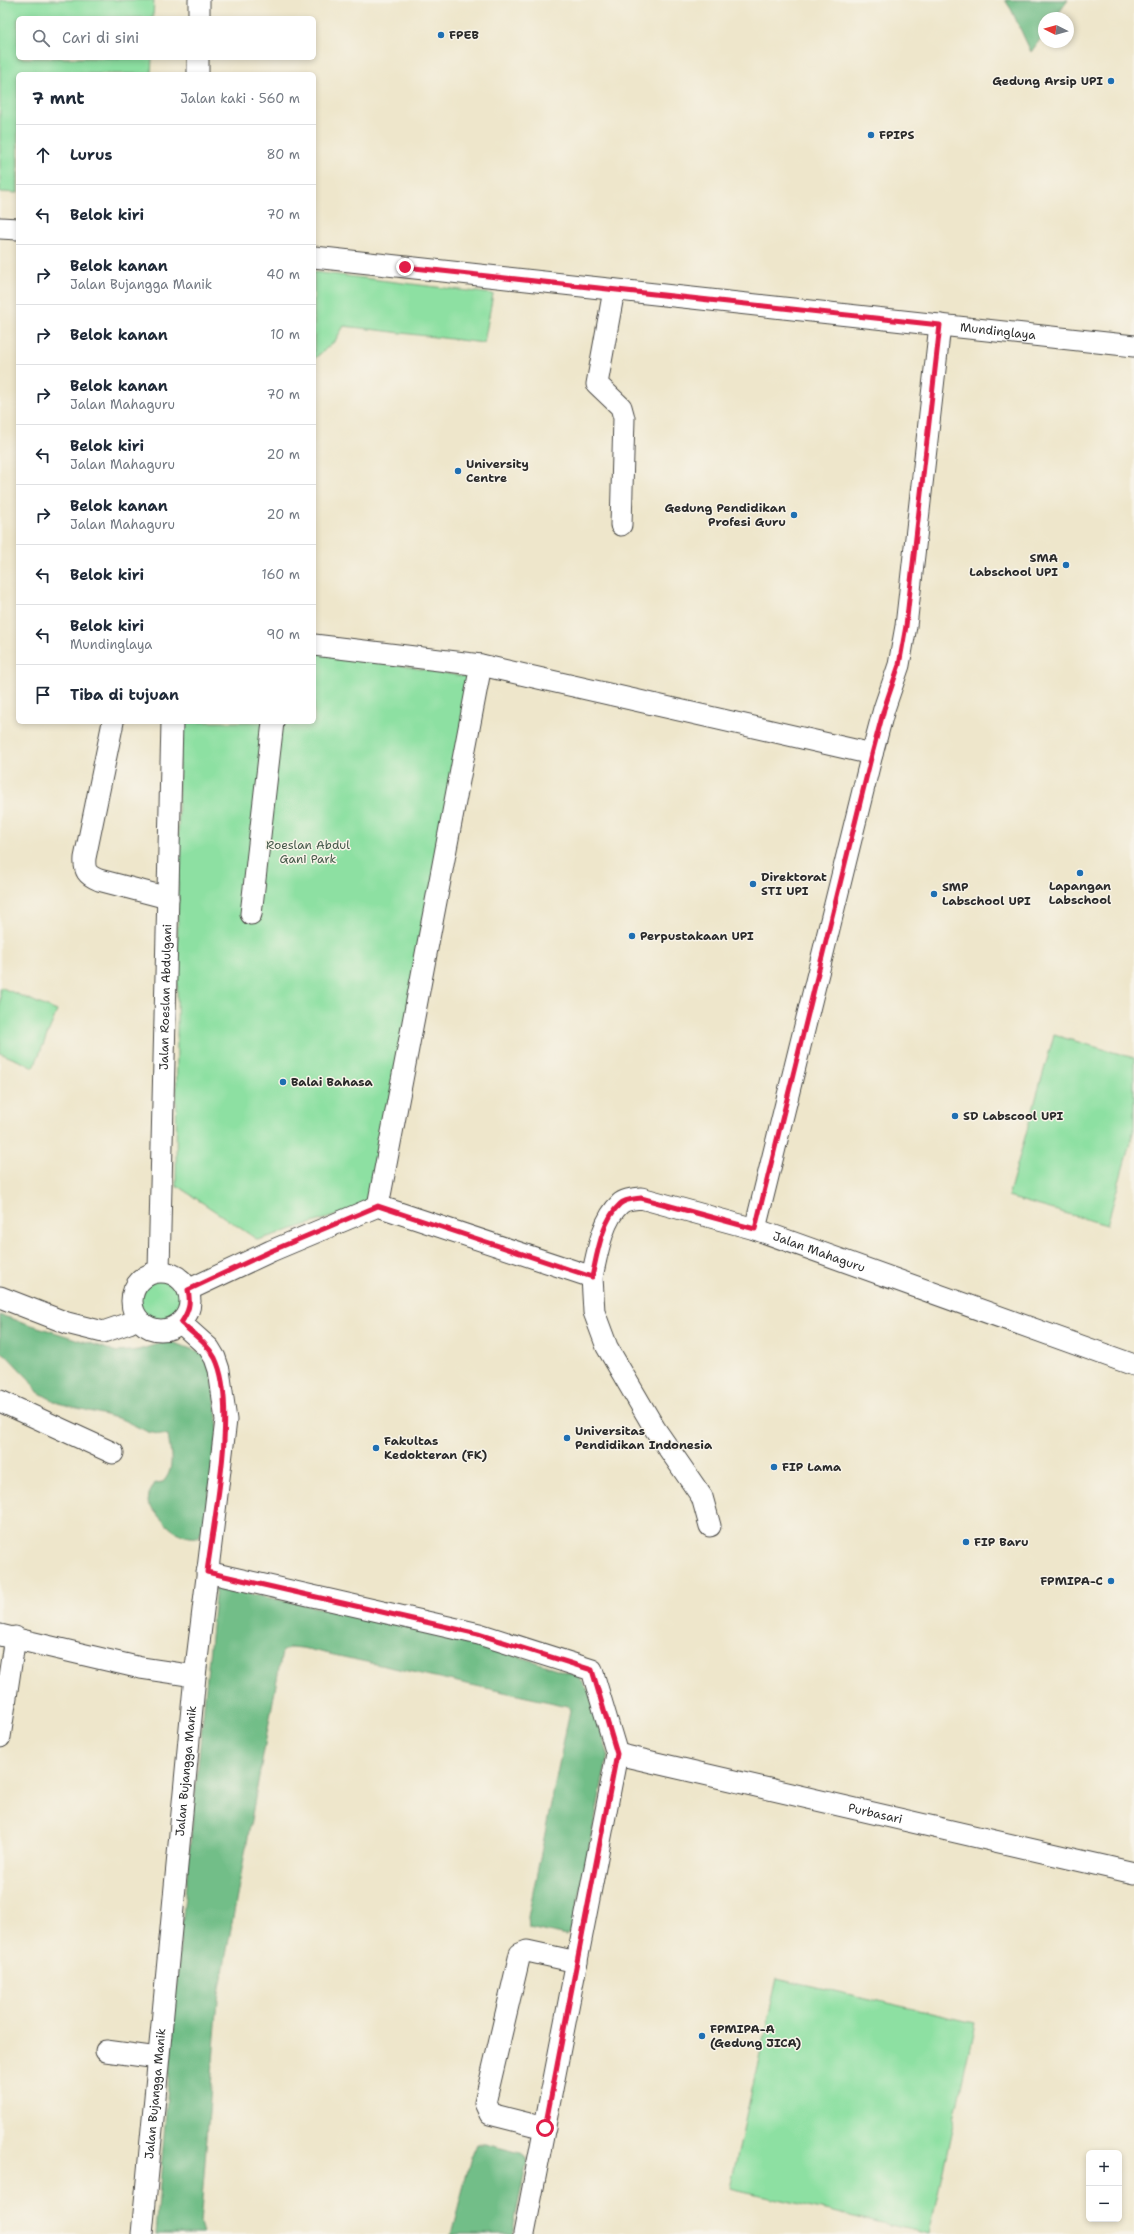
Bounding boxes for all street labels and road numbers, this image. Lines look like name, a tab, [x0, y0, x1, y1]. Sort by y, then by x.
street label: Mundinglaya	[959, 319, 1037, 343]
street label: Jalan Roeslan Abdulgani	[156, 924, 175, 1070]
street label: Jalan Mahaguru	[771, 1228, 867, 1276]
street label: Jalan Bujangga Manik	[172, 1705, 200, 1837]
street label: Purbasari	[847, 1799, 904, 1827]
street label: Jalan Bujangga Manik	[141, 2027, 170, 2160]

